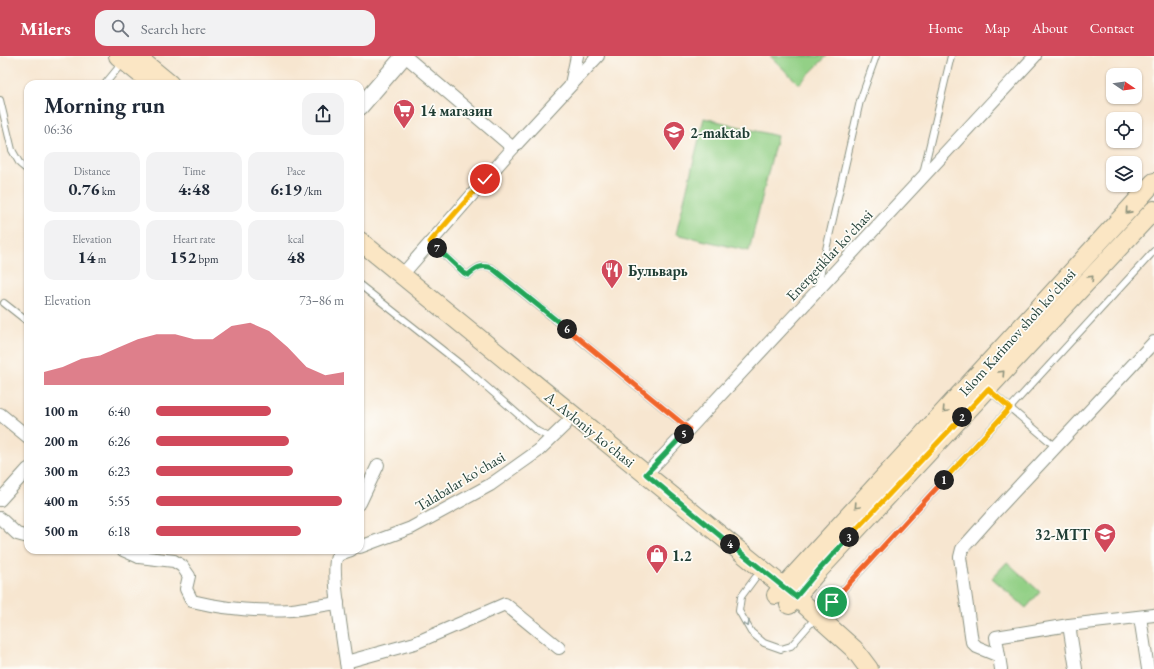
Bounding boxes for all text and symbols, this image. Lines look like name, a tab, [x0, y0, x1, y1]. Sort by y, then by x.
search box	[95, 10, 375, 46]
text: Milers	[20, 16, 71, 41]
icon: search	[109, 17, 131, 39]
text: Search here	[141, 19, 206, 38]
text: Home	[928, 19, 963, 37]
text: Map	[985, 19, 1010, 37]
text: About	[1032, 19, 1068, 37]
text: Contact	[1090, 19, 1134, 37]
north arrow	[1106, 68, 1142, 104]
map controls	[1106, 68, 1142, 192]
text: Morning run	[44, 91, 165, 120]
button: share	[302, 93, 344, 135]
supermarket icon: 14 магазин	[391, 97, 417, 130]
place label: 14 магазин	[420, 101, 493, 120]
button: locate	[1106, 112, 1142, 148]
school or university icon: 2-maktab	[661, 119, 687, 152]
text: 06:36	[44, 121, 72, 138]
place label: 2-maktab	[690, 123, 750, 142]
button: layers	[1106, 156, 1142, 192]
pin	[468, 162, 502, 196]
text: Distance	[74, 164, 110, 178]
text: Time	[183, 164, 205, 178]
text: Pace	[287, 164, 305, 178]
icon: check	[474, 168, 496, 190]
text: 0.76	[68, 178, 100, 200]
text: 4:48	[178, 178, 210, 200]
text: 6:19	[270, 178, 302, 200]
text: km	[100, 184, 116, 198]
text: /km	[302, 184, 322, 198]
street label: Energetiklar ko'chasi	[782, 205, 877, 305]
one-way arrow	[1125, 206, 1132, 214]
text: Elevation	[72, 232, 112, 246]
text: Heart rate	[173, 232, 215, 246]
text: kcal	[288, 232, 304, 246]
pin: 7	[427, 238, 447, 258]
text: 7	[434, 241, 440, 255]
text: 14	[78, 246, 96, 268]
text: 152	[169, 246, 196, 268]
text: 48	[287, 246, 305, 268]
text: m	[96, 252, 106, 266]
text: bpm	[196, 252, 219, 266]
restaurant icon: Бульварь	[599, 257, 625, 290]
place label: Бульварь	[628, 261, 688, 280]
street label: Islom Karimov shoh ko'chasi	[955, 264, 1080, 400]
one-way arrow	[1086, 275, 1094, 283]
text: Elevation	[44, 292, 91, 309]
text: 73–86 m	[299, 292, 344, 309]
pin: 6	[557, 319, 577, 339]
text: 6	[564, 322, 570, 336]
one-way arrow	[998, 370, 1005, 378]
street label: A. Avloniy ko'chasi	[540, 386, 639, 471]
text: 100 m	[44, 403, 78, 420]
text: 6:40	[108, 403, 130, 420]
one-way arrow	[943, 405, 950, 413]
pin: 2	[952, 407, 972, 427]
text: 2	[959, 410, 965, 424]
pin: 5	[674, 424, 694, 444]
text: 5	[681, 427, 687, 441]
text: 200 m	[44, 433, 78, 450]
text: 6:26	[108, 433, 130, 450]
street label: Talabalar ko'chasi	[412, 447, 508, 515]
text: 300 m	[44, 463, 78, 480]
text: 6:23	[108, 463, 130, 480]
pin: 1	[934, 470, 954, 490]
text: 1	[941, 473, 947, 487]
text: 400 m	[44, 493, 78, 510]
text: 5:55	[108, 493, 130, 510]
one-way arrow	[855, 501, 862, 509]
school or university icon: 32-MTT	[1092, 521, 1118, 554]
text: 500 m	[44, 523, 78, 540]
text: 6:18	[108, 523, 130, 540]
place label: 32-MTT	[1035, 525, 1091, 544]
pin: 3	[839, 527, 859, 547]
text: 3	[846, 530, 852, 544]
pin: 4	[720, 534, 740, 554]
text: 4	[727, 537, 733, 551]
shop icon: 1.2	[644, 542, 670, 575]
place label: 1.2	[672, 546, 692, 565]
pin	[815, 585, 849, 619]
icon: arrive	[821, 591, 843, 613]
one-way arrow	[742, 620, 749, 627]

